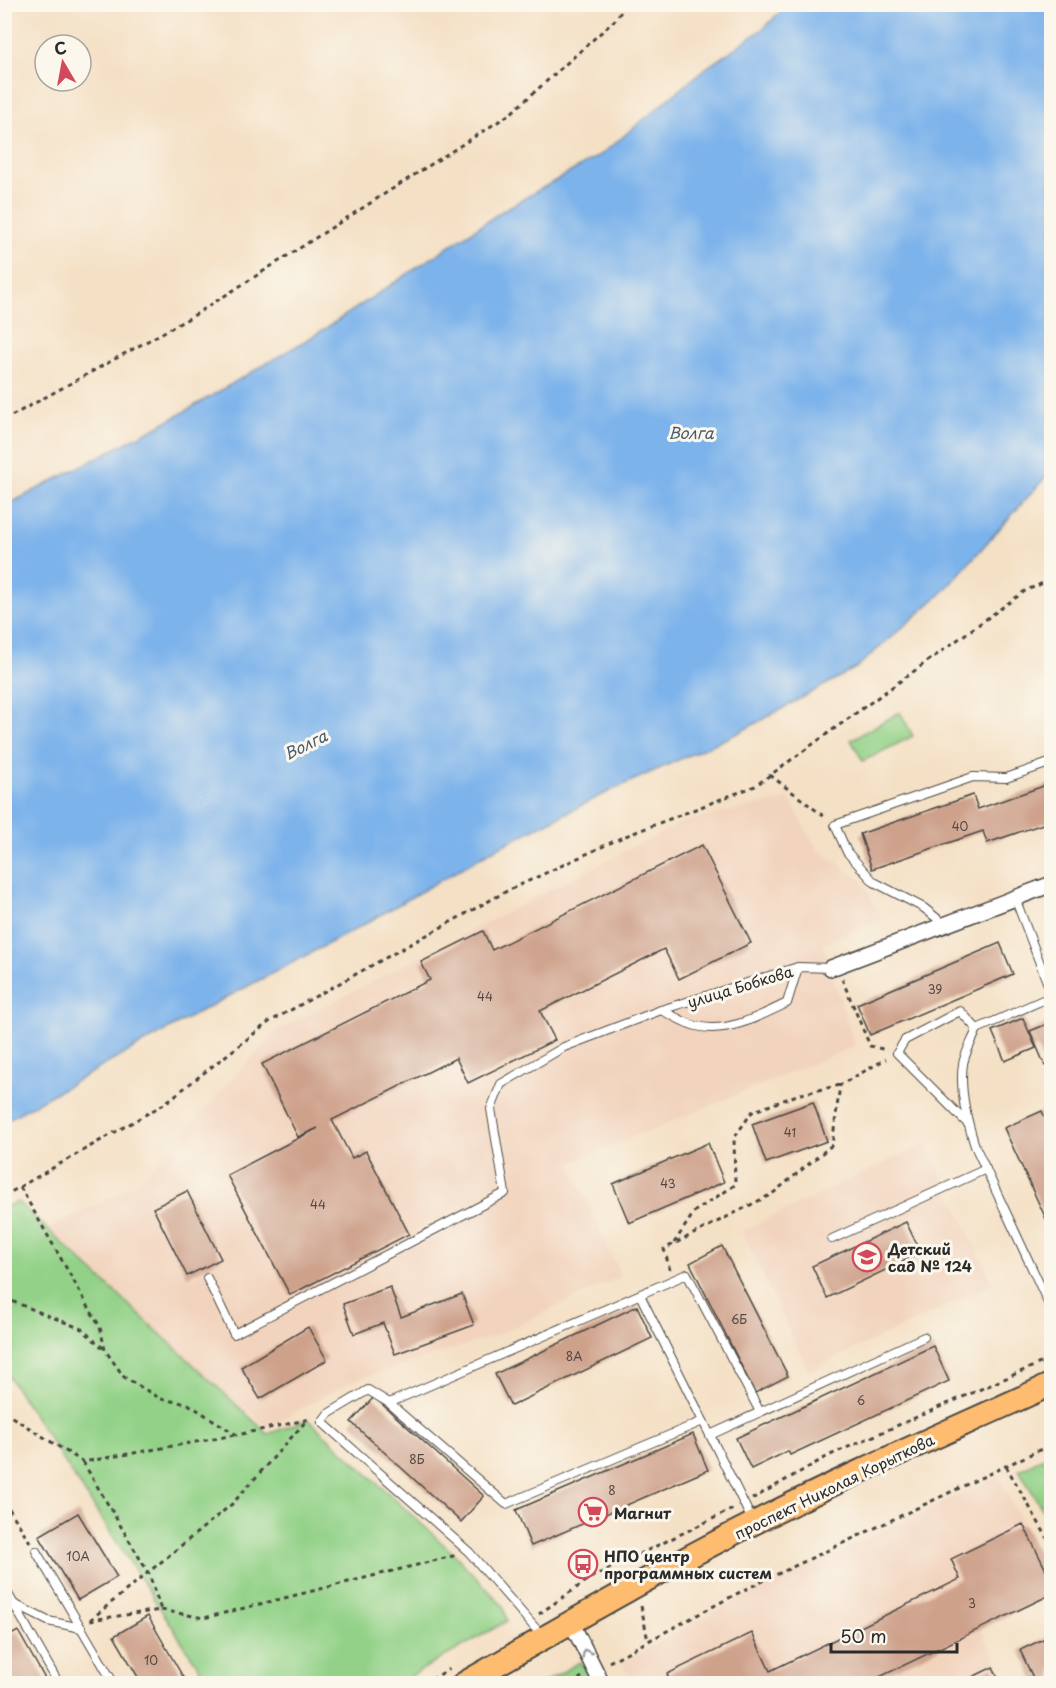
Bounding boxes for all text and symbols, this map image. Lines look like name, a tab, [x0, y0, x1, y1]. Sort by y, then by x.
north arrow	[33, 33, 93, 93]
text: С	[52, 34, 68, 60]
water label: Волга	[668, 420, 715, 444]
water label: Волга	[279, 722, 332, 765]
house number: 40	[952, 817, 969, 835]
street label: улица Бобкова	[684, 959, 796, 1013]
house number: 39	[928, 980, 942, 998]
house number: 44	[477, 987, 493, 1005]
house number: 41	[784, 1123, 796, 1141]
house number: 43	[660, 1174, 676, 1192]
house number: 44	[310, 1195, 326, 1213]
place label: Детский сад № 124	[887, 1237, 972, 1277]
school or university icon: Детский сад № 124	[851, 1241, 883, 1273]
house number: 6Б	[731, 1310, 747, 1328]
house number: 8А	[566, 1347, 582, 1365]
house number: 6	[857, 1391, 865, 1409]
street label: проспект Николая Корыткова	[730, 1427, 938, 1545]
house number: 8Б	[409, 1450, 425, 1468]
house number: 8	[608, 1481, 616, 1499]
supermarket icon: Магнит	[577, 1496, 609, 1528]
place label: Магнит	[614, 1501, 672, 1524]
place label: НПО центр программных систем	[604, 1544, 772, 1584]
house number: 10А	[66, 1547, 90, 1565]
bus stop icon: НПО центр программных систем	[567, 1548, 599, 1580]
house number: 3	[968, 1594, 976, 1612]
scale bar	[831, 1616, 957, 1654]
text: 50 m	[840, 1622, 887, 1649]
one-way arrow	[582, 1648, 594, 1659]
house number: 10	[144, 1651, 158, 1669]

